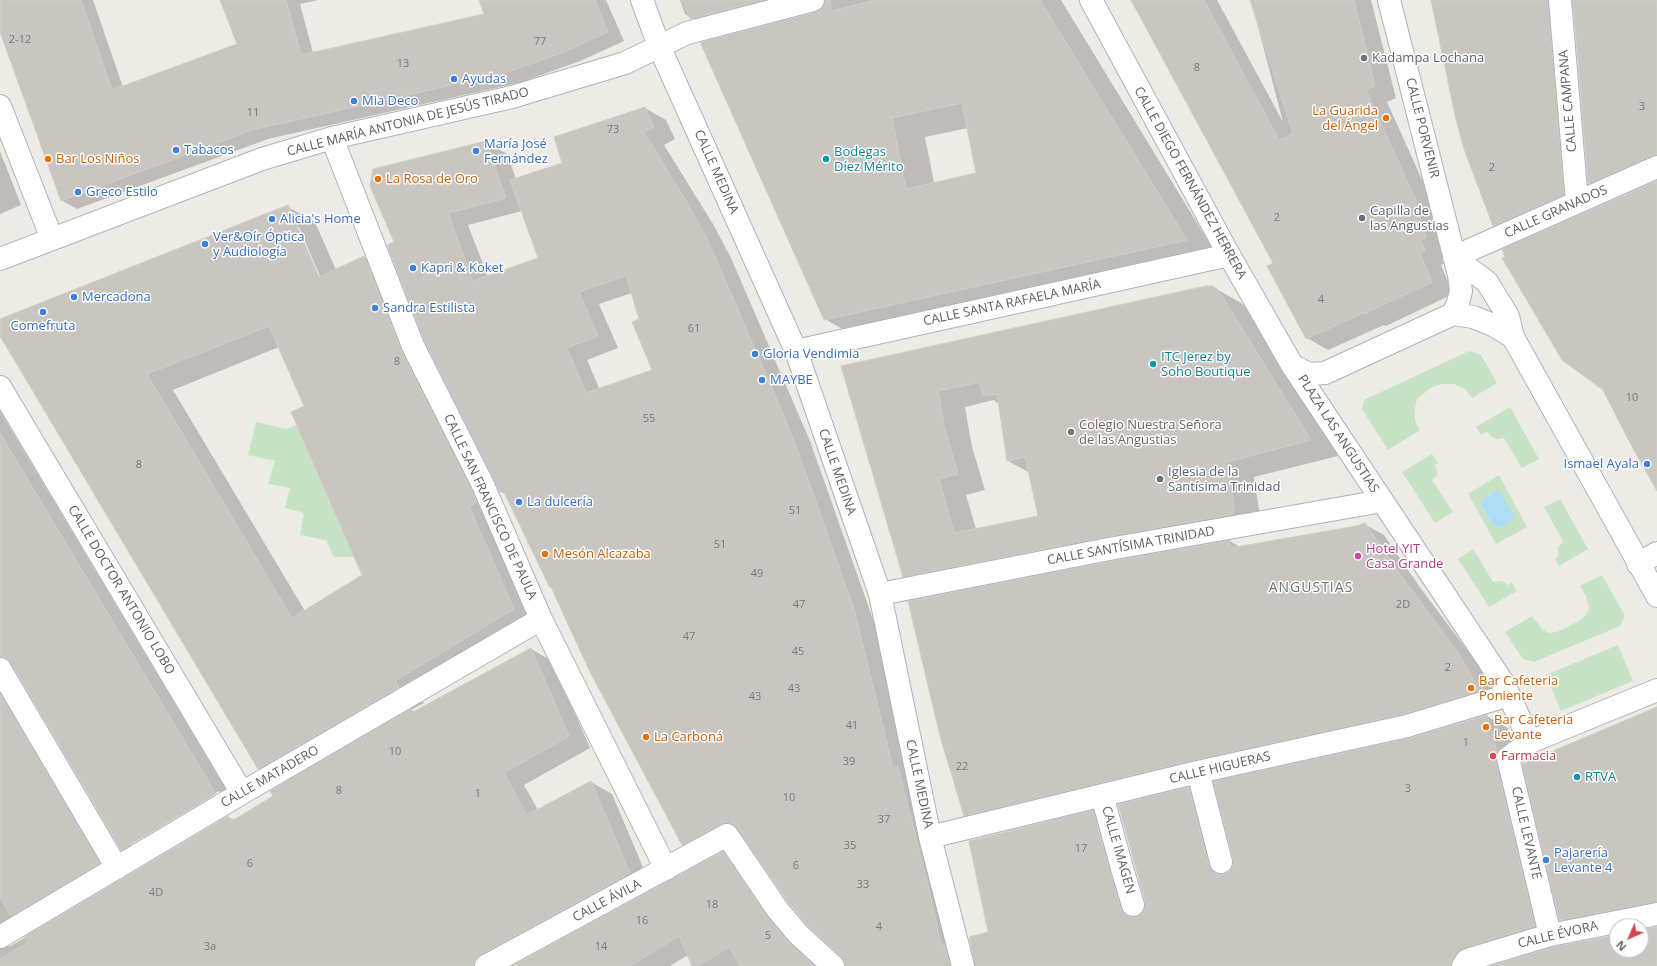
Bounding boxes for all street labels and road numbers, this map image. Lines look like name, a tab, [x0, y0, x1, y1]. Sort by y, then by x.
street label: CALLE CAMPANA	[1556, 49, 1580, 153]
street label: CALLE PORVENIR	[1402, 76, 1442, 180]
street label: CALLE MARÍA ANTONIA DE JESÚS TIRADO	[286, 84, 530, 160]
street label: CALLE DIEGO FERNÁNDEZ HERRERA	[1130, 84, 1250, 282]
street label: CALLE MEDINA	[690, 127, 742, 217]
street label: CALLE GRANADOS	[1502, 182, 1610, 242]
street label: CALLE SANTA RAFAELA MARÍA	[922, 277, 1102, 329]
street label: PLAZA LAS ANGUSTIAS	[1294, 372, 1382, 496]
street label: CALLE SAN FRANCISCO DE PAULA	[440, 412, 540, 602]
street label: CALLE MEDINA	[815, 427, 859, 517]
street label: CALLE DOCTOR ANTONIO LOBO	[64, 503, 178, 677]
street label: CALLE SANTÍSIMA TRINIDAD	[1046, 524, 1216, 568]
street label: CALLE MEDINA	[902, 738, 936, 830]
street label: CALLE MATADERO	[218, 743, 322, 811]
street label: CALLE HIGUERAS	[1168, 749, 1272, 787]
street label: CALLE LEVANTE	[1508, 785, 1544, 881]
street label: CALLE IMAGEN	[1098, 804, 1138, 896]
street label: CALLE ÁVILA	[570, 876, 644, 926]
street label: CALLE ÉVORA	[1516, 918, 1600, 952]

